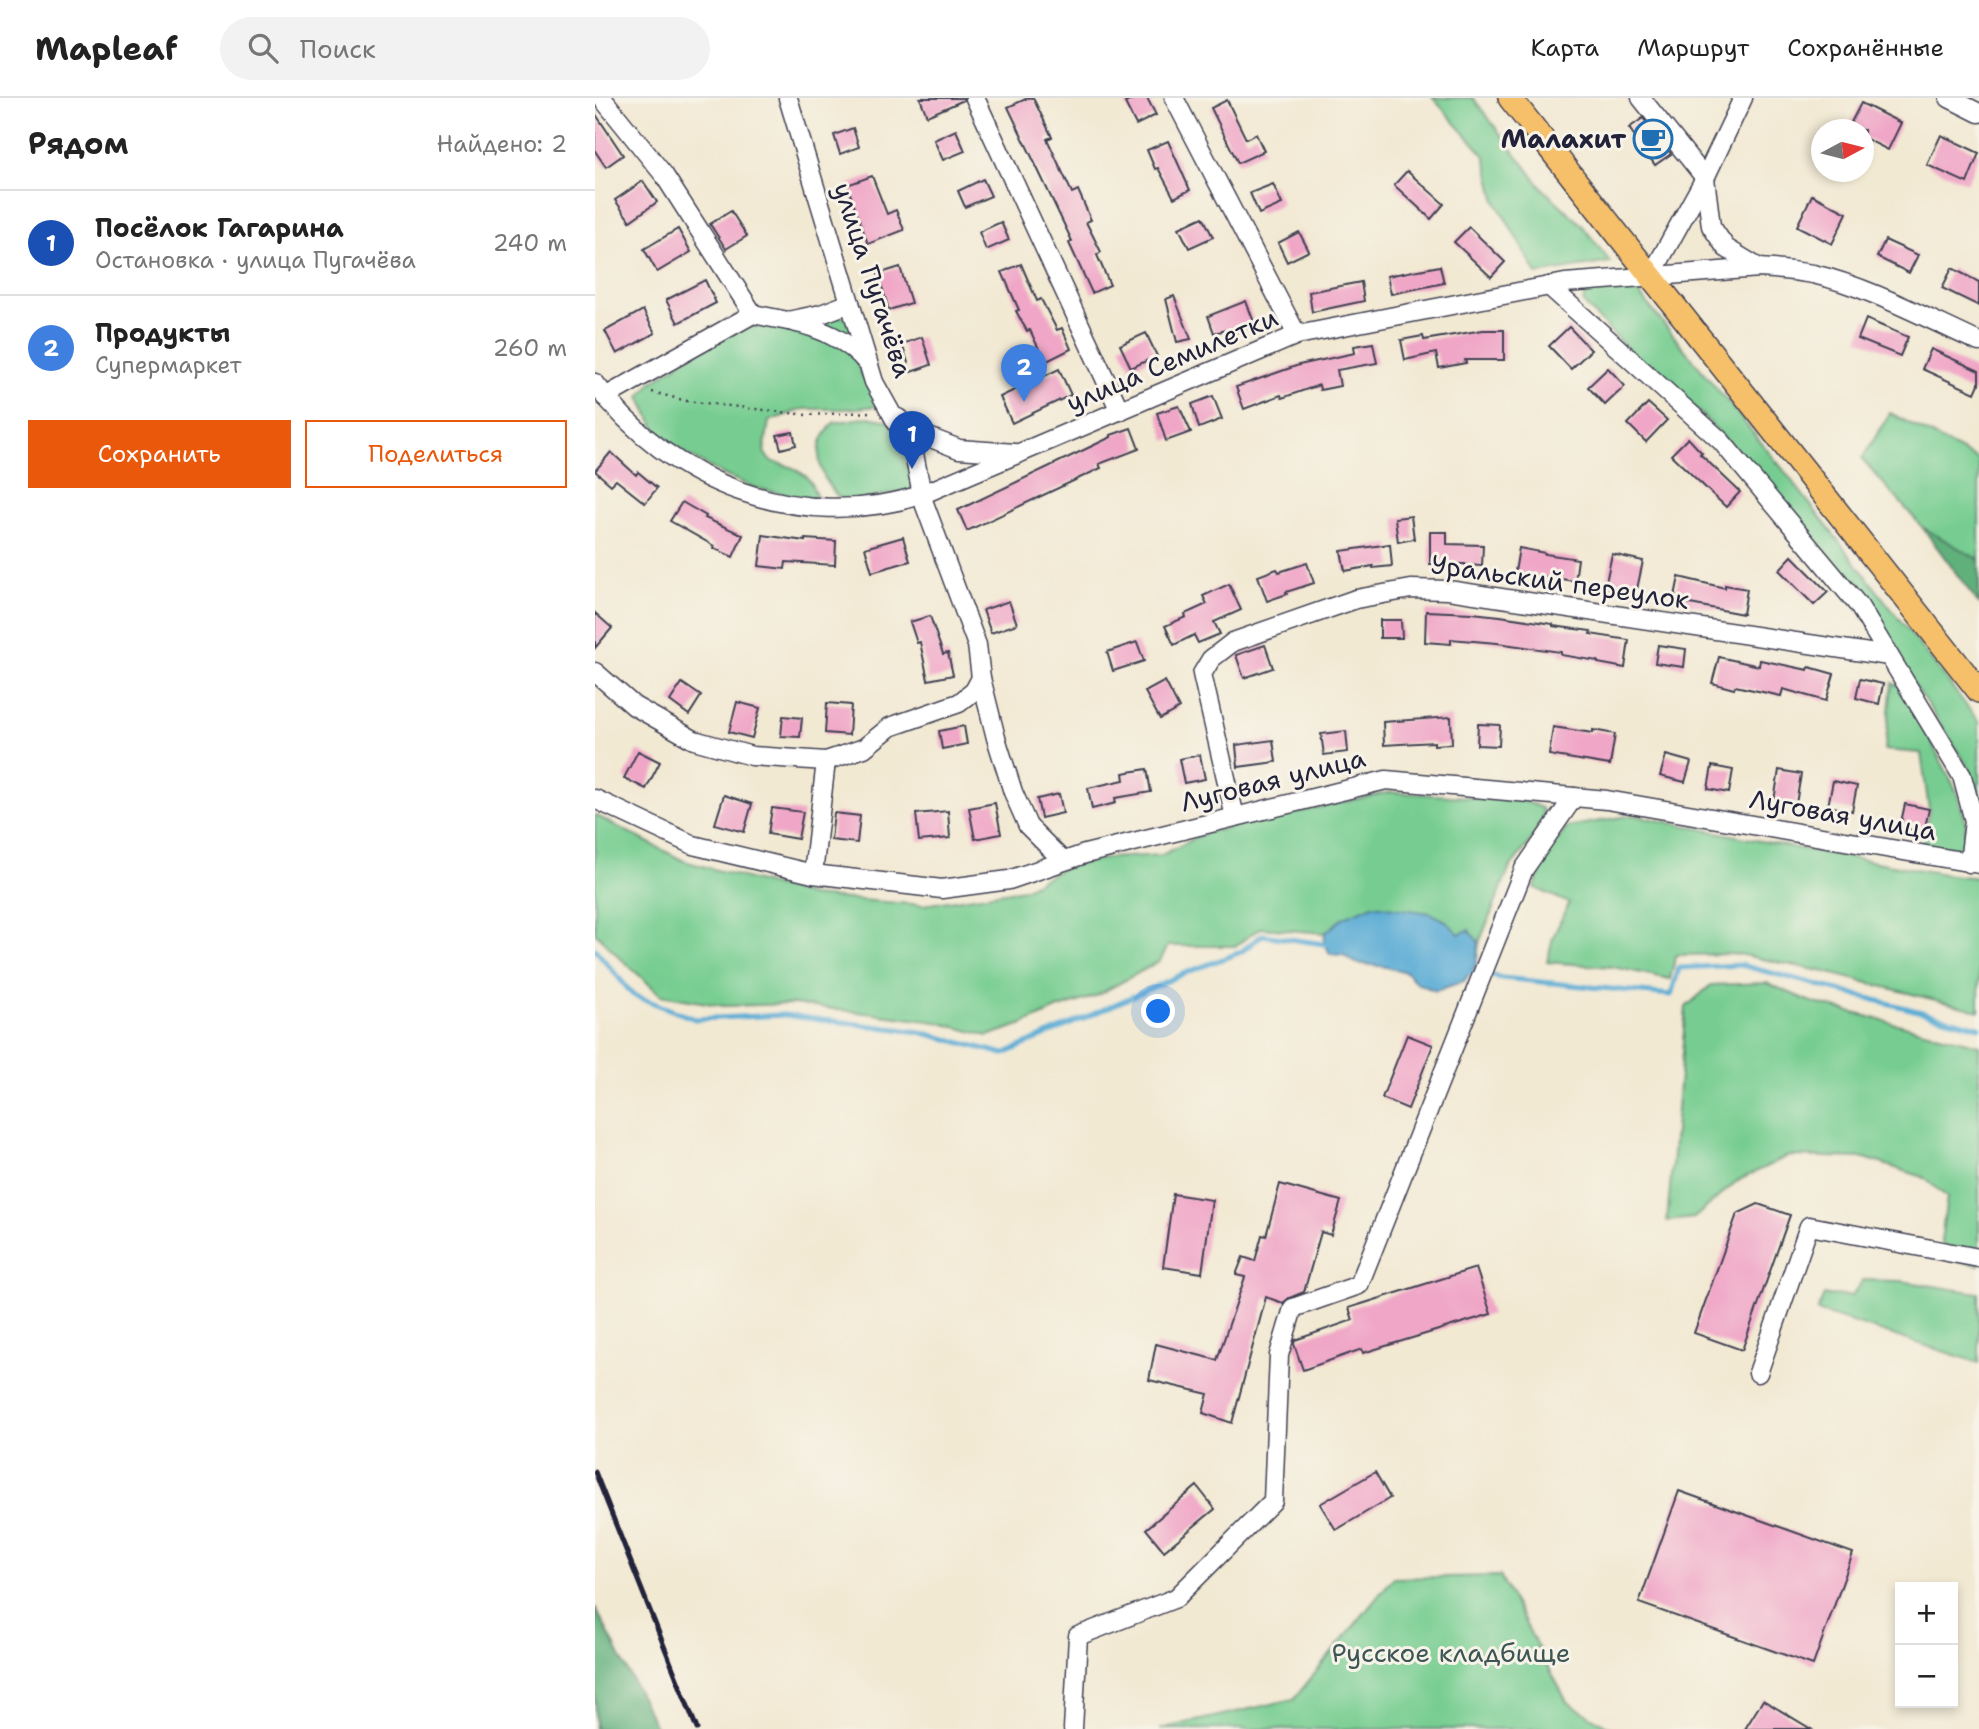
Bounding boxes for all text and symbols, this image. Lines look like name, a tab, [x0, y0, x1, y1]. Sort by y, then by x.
search box	[220, 17, 710, 80]
text: Mapleaf	[35, 26, 178, 71]
icon: search	[244, 29, 282, 67]
text: Поиск	[300, 31, 376, 66]
text: Карта	[1531, 32, 1599, 64]
text: Маршрут	[1637, 32, 1749, 64]
text: Сохранённые	[1787, 32, 1944, 64]
cafe icon: Малахит	[1632, 118, 1674, 160]
north arrow	[1811, 119, 1874, 182]
place label: Малахит	[1501, 121, 1626, 156]
text: Рядом	[28, 123, 128, 164]
text: Найдено: 2	[437, 129, 567, 159]
street label: улица Пугачёва	[825, 178, 922, 382]
text: Посёлок Гагарина	[95, 210, 344, 245]
text: 1	[46, 228, 56, 258]
text: 240 m	[493, 228, 567, 258]
text: Остановка · улица Пугачёва	[95, 245, 416, 275]
street label: улица Семилетки	[1061, 299, 1283, 420]
text: Продукты	[95, 315, 230, 350]
text: 2	[43, 333, 59, 363]
text: 260 m	[493, 333, 567, 363]
pin: 2	[1001, 344, 1047, 402]
text: Супермаркет	[95, 350, 242, 380]
pin: 1	[889, 411, 935, 469]
button: Сохранить	[28, 420, 291, 488]
button: Поделиться	[305, 420, 567, 488]
street label: Уральский переулок	[1429, 546, 1692, 617]
street label: Луговая улица	[1177, 740, 1369, 819]
street label: Луговая улица	[1747, 781, 1939, 848]
your location	[1141, 994, 1175, 1028]
map controls	[1895, 1582, 1958, 1708]
button: +	[1895, 1582, 1958, 1645]
park label: Русское кладбище	[1332, 1635, 1570, 1670]
button: −	[1895, 1645, 1958, 1708]

